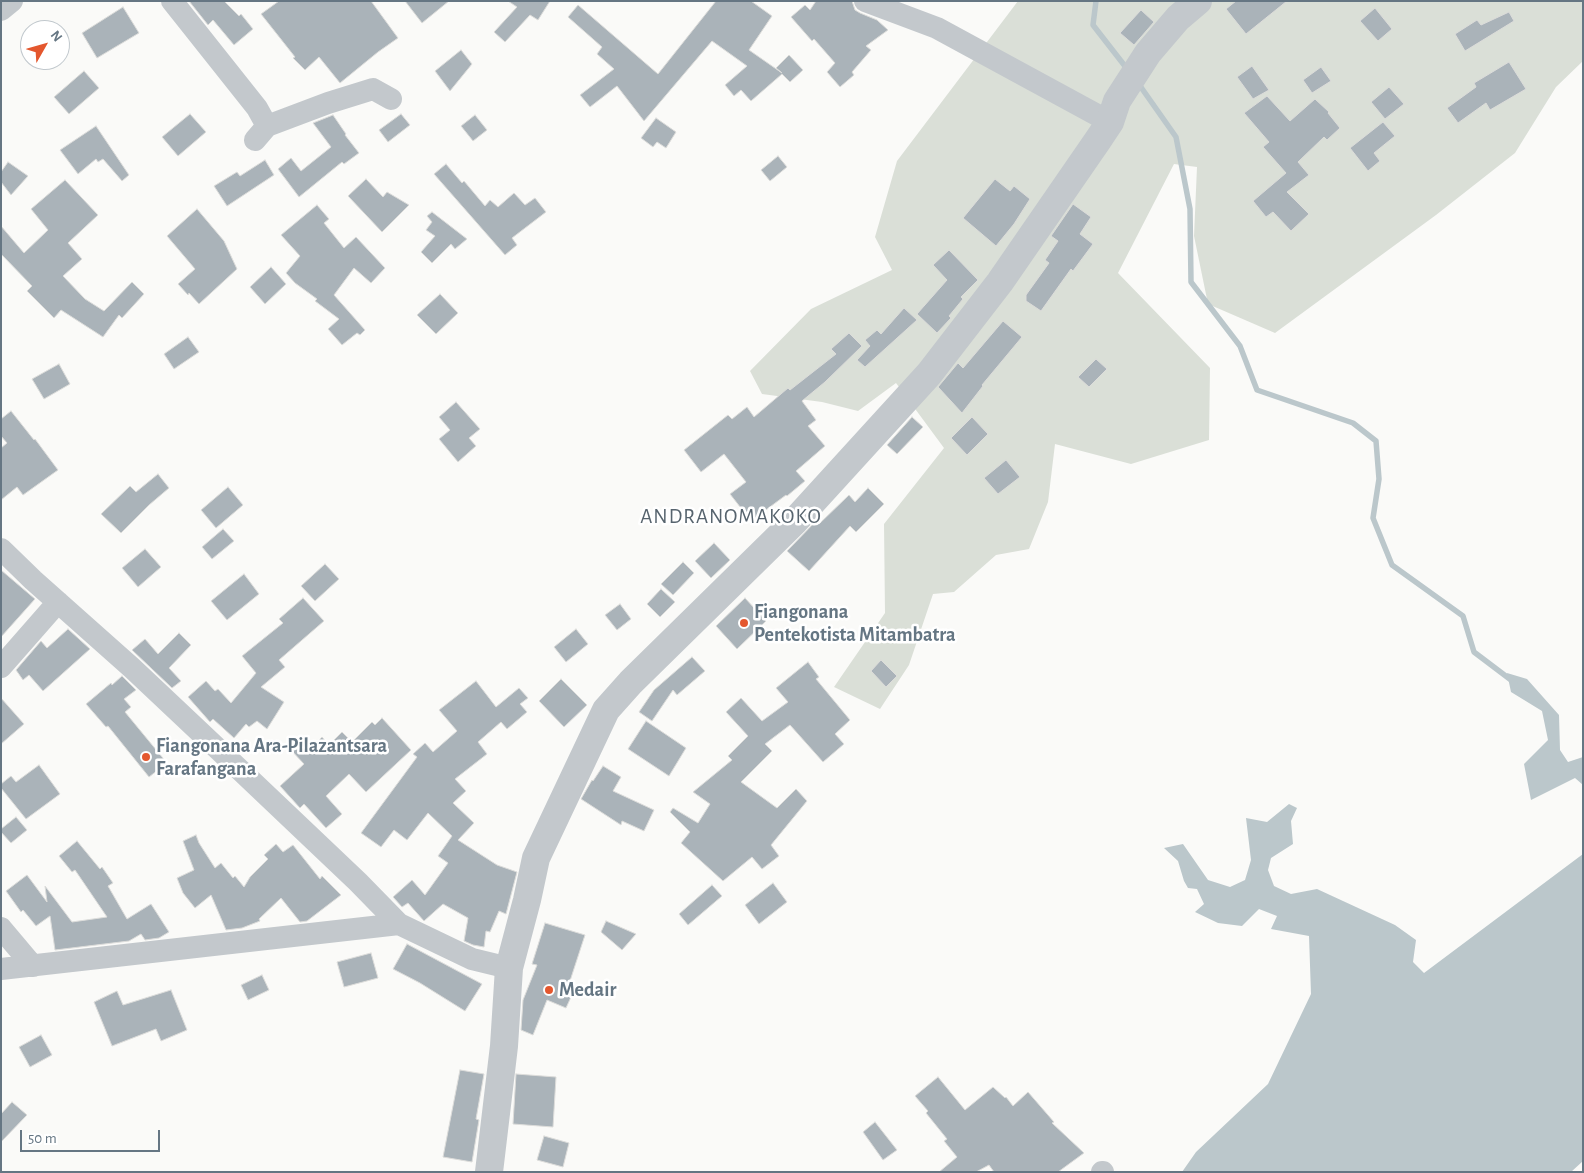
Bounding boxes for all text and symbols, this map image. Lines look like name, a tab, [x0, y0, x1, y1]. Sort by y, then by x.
north arrow	[20, 20, 70, 70]
text: N	[48, 28, 65, 45]
district label: ANDRANOMAKOKO	[639, 504, 823, 530]
place label: Fiangonana Pentekotista Mitambatra	[754, 600, 956, 647]
marker: Fiangonana Pentekotista Mitambatra	[738, 617, 750, 629]
place label: Fiangonana Ara-Pilazantsara Farafangana	[156, 734, 387, 781]
marker: Fiangonana Ara-Pilazantsara Farafangana	[140, 751, 152, 763]
place label: Medair	[559, 978, 616, 1002]
marker: Medair	[543, 984, 555, 996]
scale bar	[22, 1120, 162, 1152]
text: 50 m	[28, 1131, 57, 1146]

